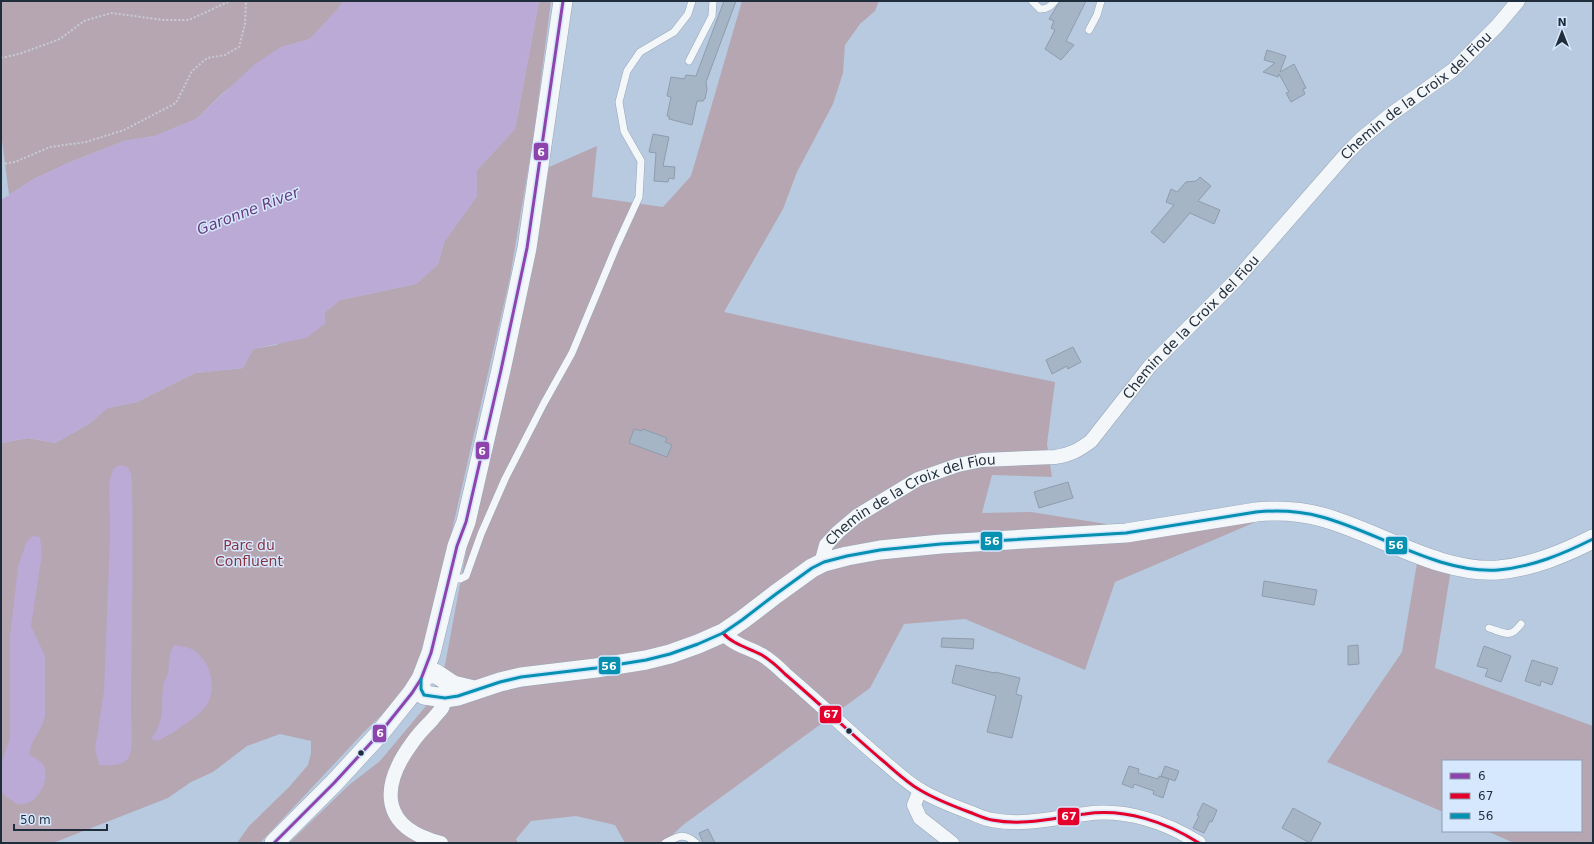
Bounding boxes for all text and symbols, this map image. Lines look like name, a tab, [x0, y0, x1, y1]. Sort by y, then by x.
north arrow	[1542, 12, 1582, 52]
text: N	[1557, 16, 1567, 29]
street label: Chemin de la Croix del Fiou	[1337, 28, 1495, 163]
line badge: 6	[533, 142, 549, 161]
text: 6	[537, 146, 545, 159]
water label: Garonne River	[194, 183, 302, 239]
street label: Chemin de la Croix del Fiou	[1119, 252, 1262, 402]
line badge: 6	[475, 441, 490, 460]
text: 6	[478, 445, 486, 458]
street label: Chemin de la Croix del Fiou	[822, 451, 996, 548]
line badge: 56	[980, 531, 1003, 551]
text: 56	[984, 535, 1000, 548]
line badge: 56	[1385, 536, 1408, 555]
park label: Parc du Confluent	[215, 537, 283, 569]
text: 56	[1388, 539, 1404, 552]
line badge: 56	[598, 656, 621, 675]
text: 56	[601, 660, 617, 673]
line badge: 67	[819, 705, 842, 724]
text: 67	[823, 708, 839, 721]
line badge: 6	[372, 724, 387, 743]
unlabelled marker	[844, 726, 854, 736]
text: 6	[376, 727, 384, 740]
unlabelled marker	[356, 748, 366, 758]
legend	[1442, 760, 1582, 832]
text: 6	[1478, 769, 1486, 783]
text: 67	[1478, 789, 1493, 803]
scale bar	[14, 806, 107, 832]
line badge: 67	[1057, 807, 1080, 826]
text: 56	[1478, 809, 1493, 823]
text: 67	[1061, 810, 1077, 823]
text: 50 m	[20, 813, 51, 827]

